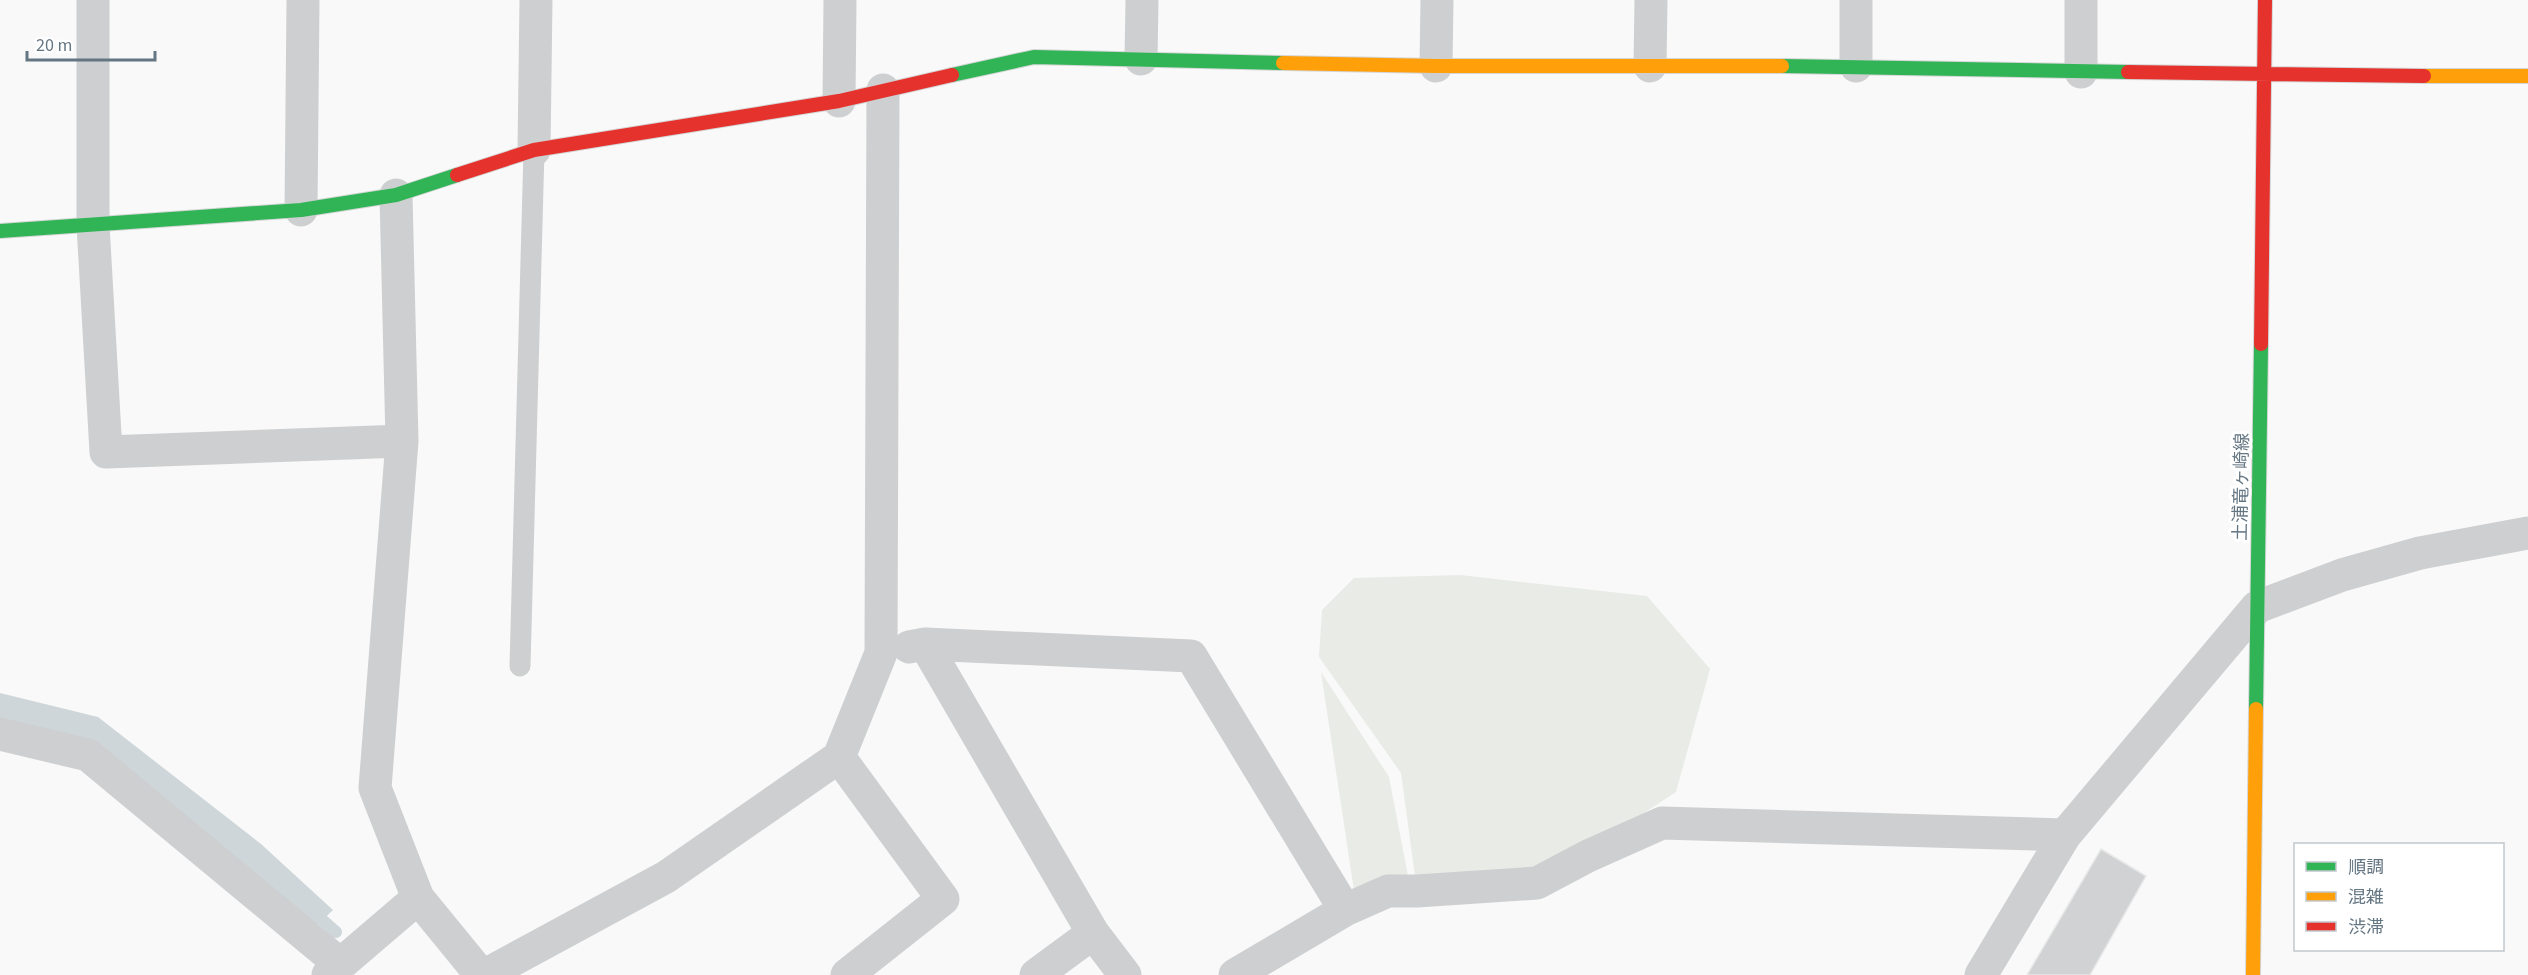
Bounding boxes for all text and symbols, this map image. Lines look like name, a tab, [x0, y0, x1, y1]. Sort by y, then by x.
scale bar	[27, 24, 154, 62]
text: 20 m	[36, 33, 72, 58]
street label: 土浦竜ヶ崎線	[2228, 433, 2255, 541]
legend	[2294, 843, 2504, 951]
text: 順調	[2348, 855, 2384, 880]
text: 混雑	[2348, 885, 2384, 910]
text: 渋滞	[2348, 915, 2384, 940]

